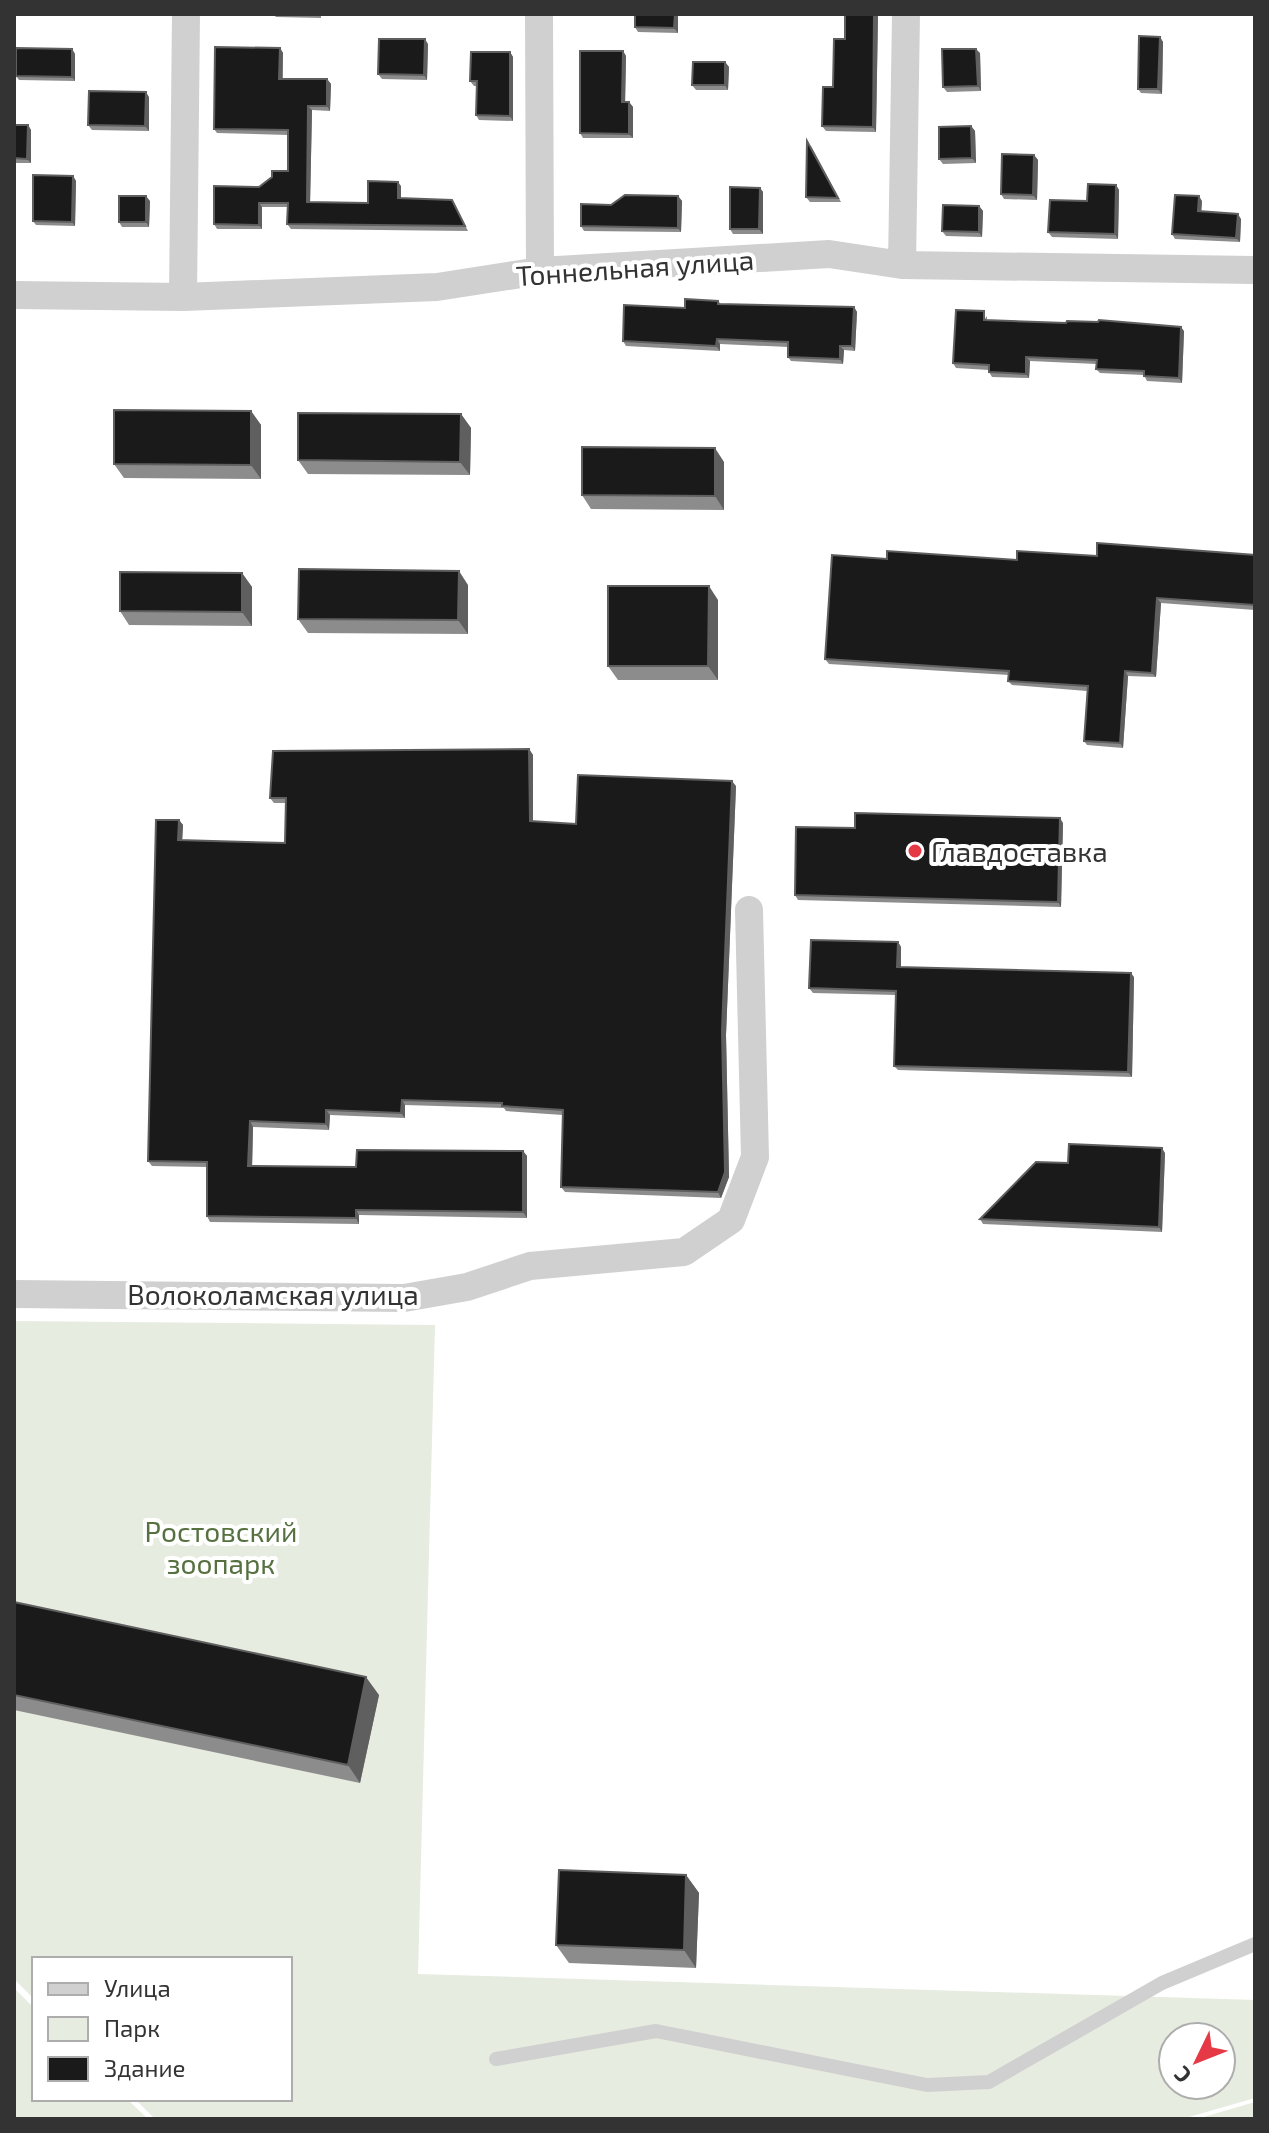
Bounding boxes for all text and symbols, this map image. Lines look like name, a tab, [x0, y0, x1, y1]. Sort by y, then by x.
street label: Тоннельная улица	[515, 242, 755, 292]
place label: Главдоставка	[931, 834, 1108, 868]
marker: Главдоставка	[906, 842, 924, 860]
street label: Волоколамская улица	[127, 1277, 419, 1311]
park label: Ростовский зоопарк	[145, 1514, 297, 1580]
legend	[32, 1957, 292, 2101]
text: Улица	[104, 1973, 171, 2002]
text: Парк	[104, 2013, 160, 2042]
north arrow	[1157, 2021, 1237, 2101]
text: Здание	[104, 2053, 186, 2082]
text: С	[1168, 2062, 1196, 2089]

